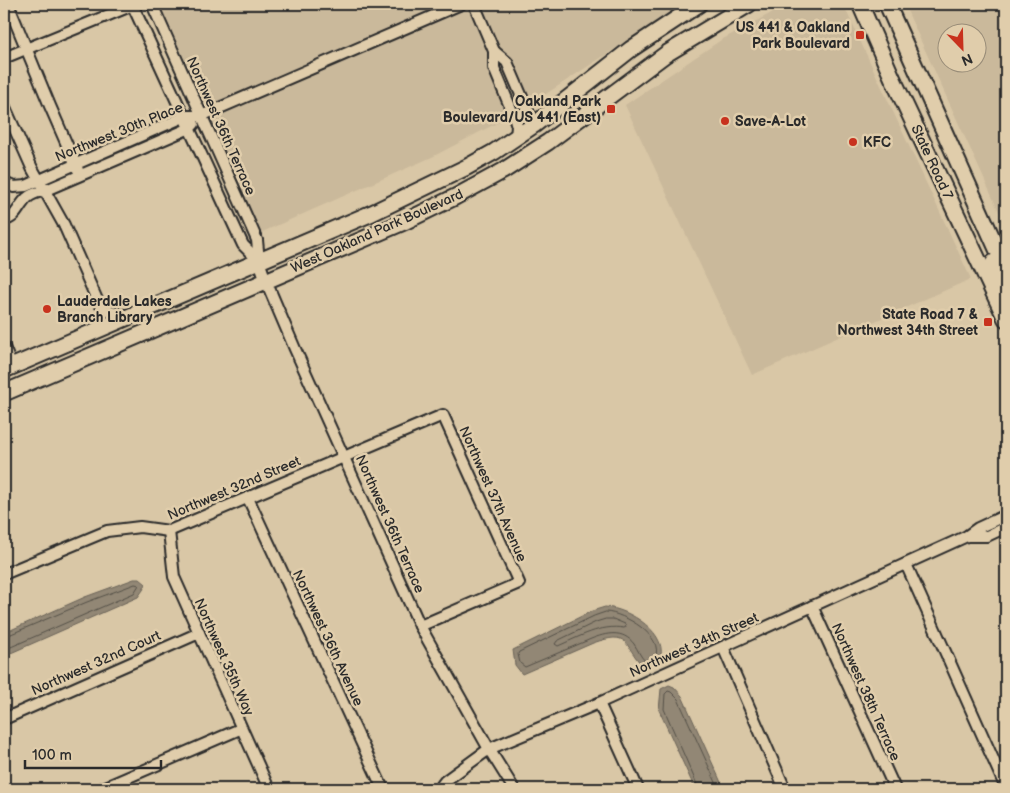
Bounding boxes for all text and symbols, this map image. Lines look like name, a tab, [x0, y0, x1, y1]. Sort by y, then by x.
place label: US 441 & Oakland Park Boulevard	[736, 19, 850, 52]
north arrow	[938, 22, 988, 72]
marker: US 441 & Oakland Park Boulevard	[854, 29, 866, 41]
text: N	[959, 50, 975, 69]
street label: Northwest 36th Terrace	[183, 54, 259, 198]
place label: Oakland Park Boulevard/US 441 (East)	[443, 93, 602, 126]
street label: Northwest 30th Place	[53, 99, 185, 165]
marker: Oakland Park Boulevard/US 441 (East)	[605, 103, 617, 115]
place label: Save-A-Lot	[735, 113, 806, 130]
marker: Save-A-Lot	[719, 115, 731, 127]
street label: State Road 7	[907, 122, 957, 202]
place label: KFC	[863, 134, 891, 151]
marker: KFC	[847, 136, 859, 148]
street label: West Oakland Park Boulevard	[288, 185, 466, 277]
place label: Lauderdale Lakes Branch Library	[57, 293, 172, 326]
marker: Lauderdale Lakes Branch Library	[41, 303, 53, 315]
place label: State Road 7 & Northwest 34th Street	[837, 306, 978, 339]
marker: State Road 7 & Northwest 34th Street	[982, 316, 994, 328]
street label: Northwest 37th Avenue	[455, 424, 531, 564]
street label: Northwest 32nd Street	[165, 452, 304, 524]
street label: Northwest 36th Terrace	[352, 452, 428, 596]
street label: Northwest 36th Avenue	[289, 567, 367, 709]
street label: Northwest 35th Way	[191, 596, 258, 719]
street label: Northwest 34th Street	[627, 609, 762, 681]
street label: Northwest 38th Terrace	[828, 620, 904, 764]
street label: Northwest 32nd Court	[29, 627, 164, 699]
scale bar	[25, 738, 161, 770]
text: 100 m	[32, 746, 72, 765]

